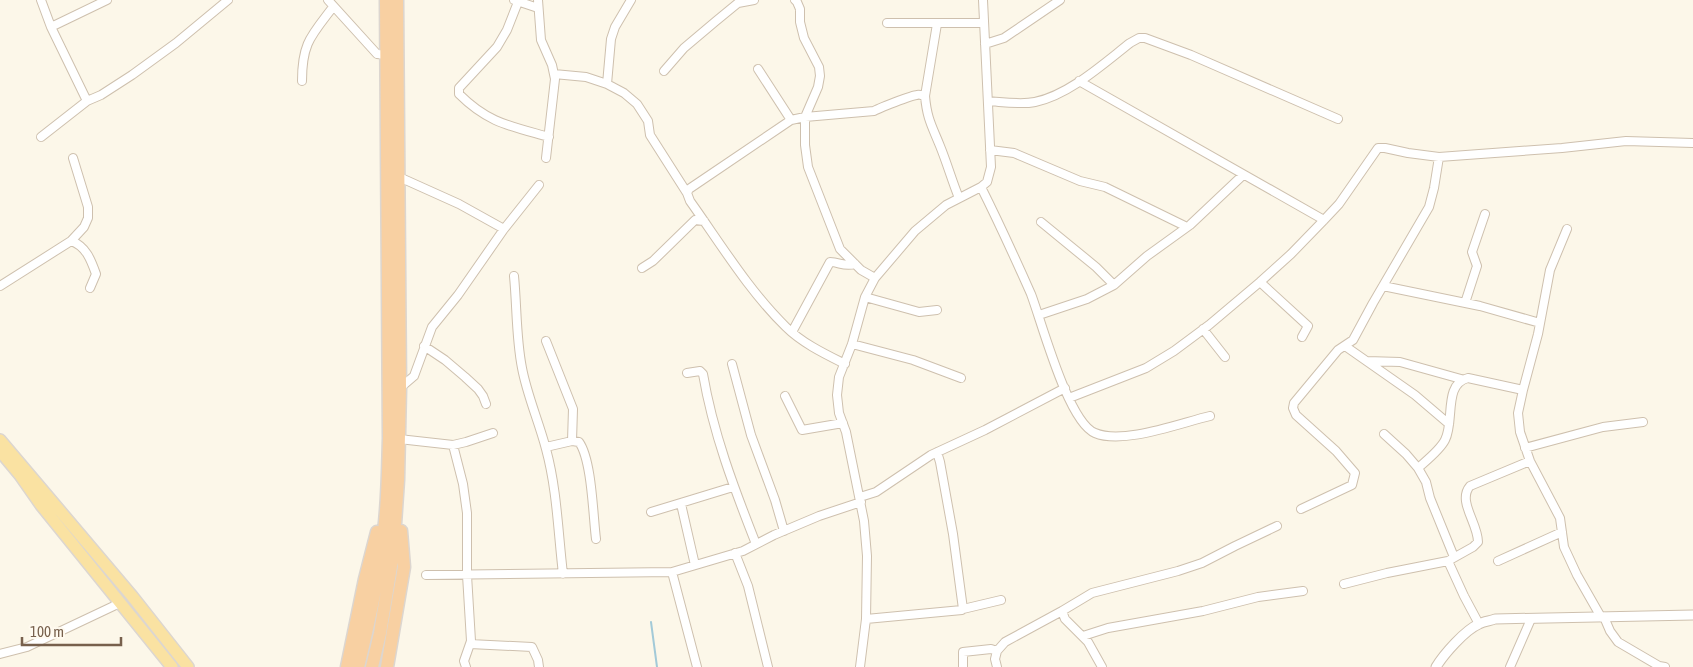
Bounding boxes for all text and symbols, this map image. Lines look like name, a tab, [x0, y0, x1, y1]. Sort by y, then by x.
scale bar	[22, 614, 121, 646]
text: 100 m	[30, 623, 64, 640]

